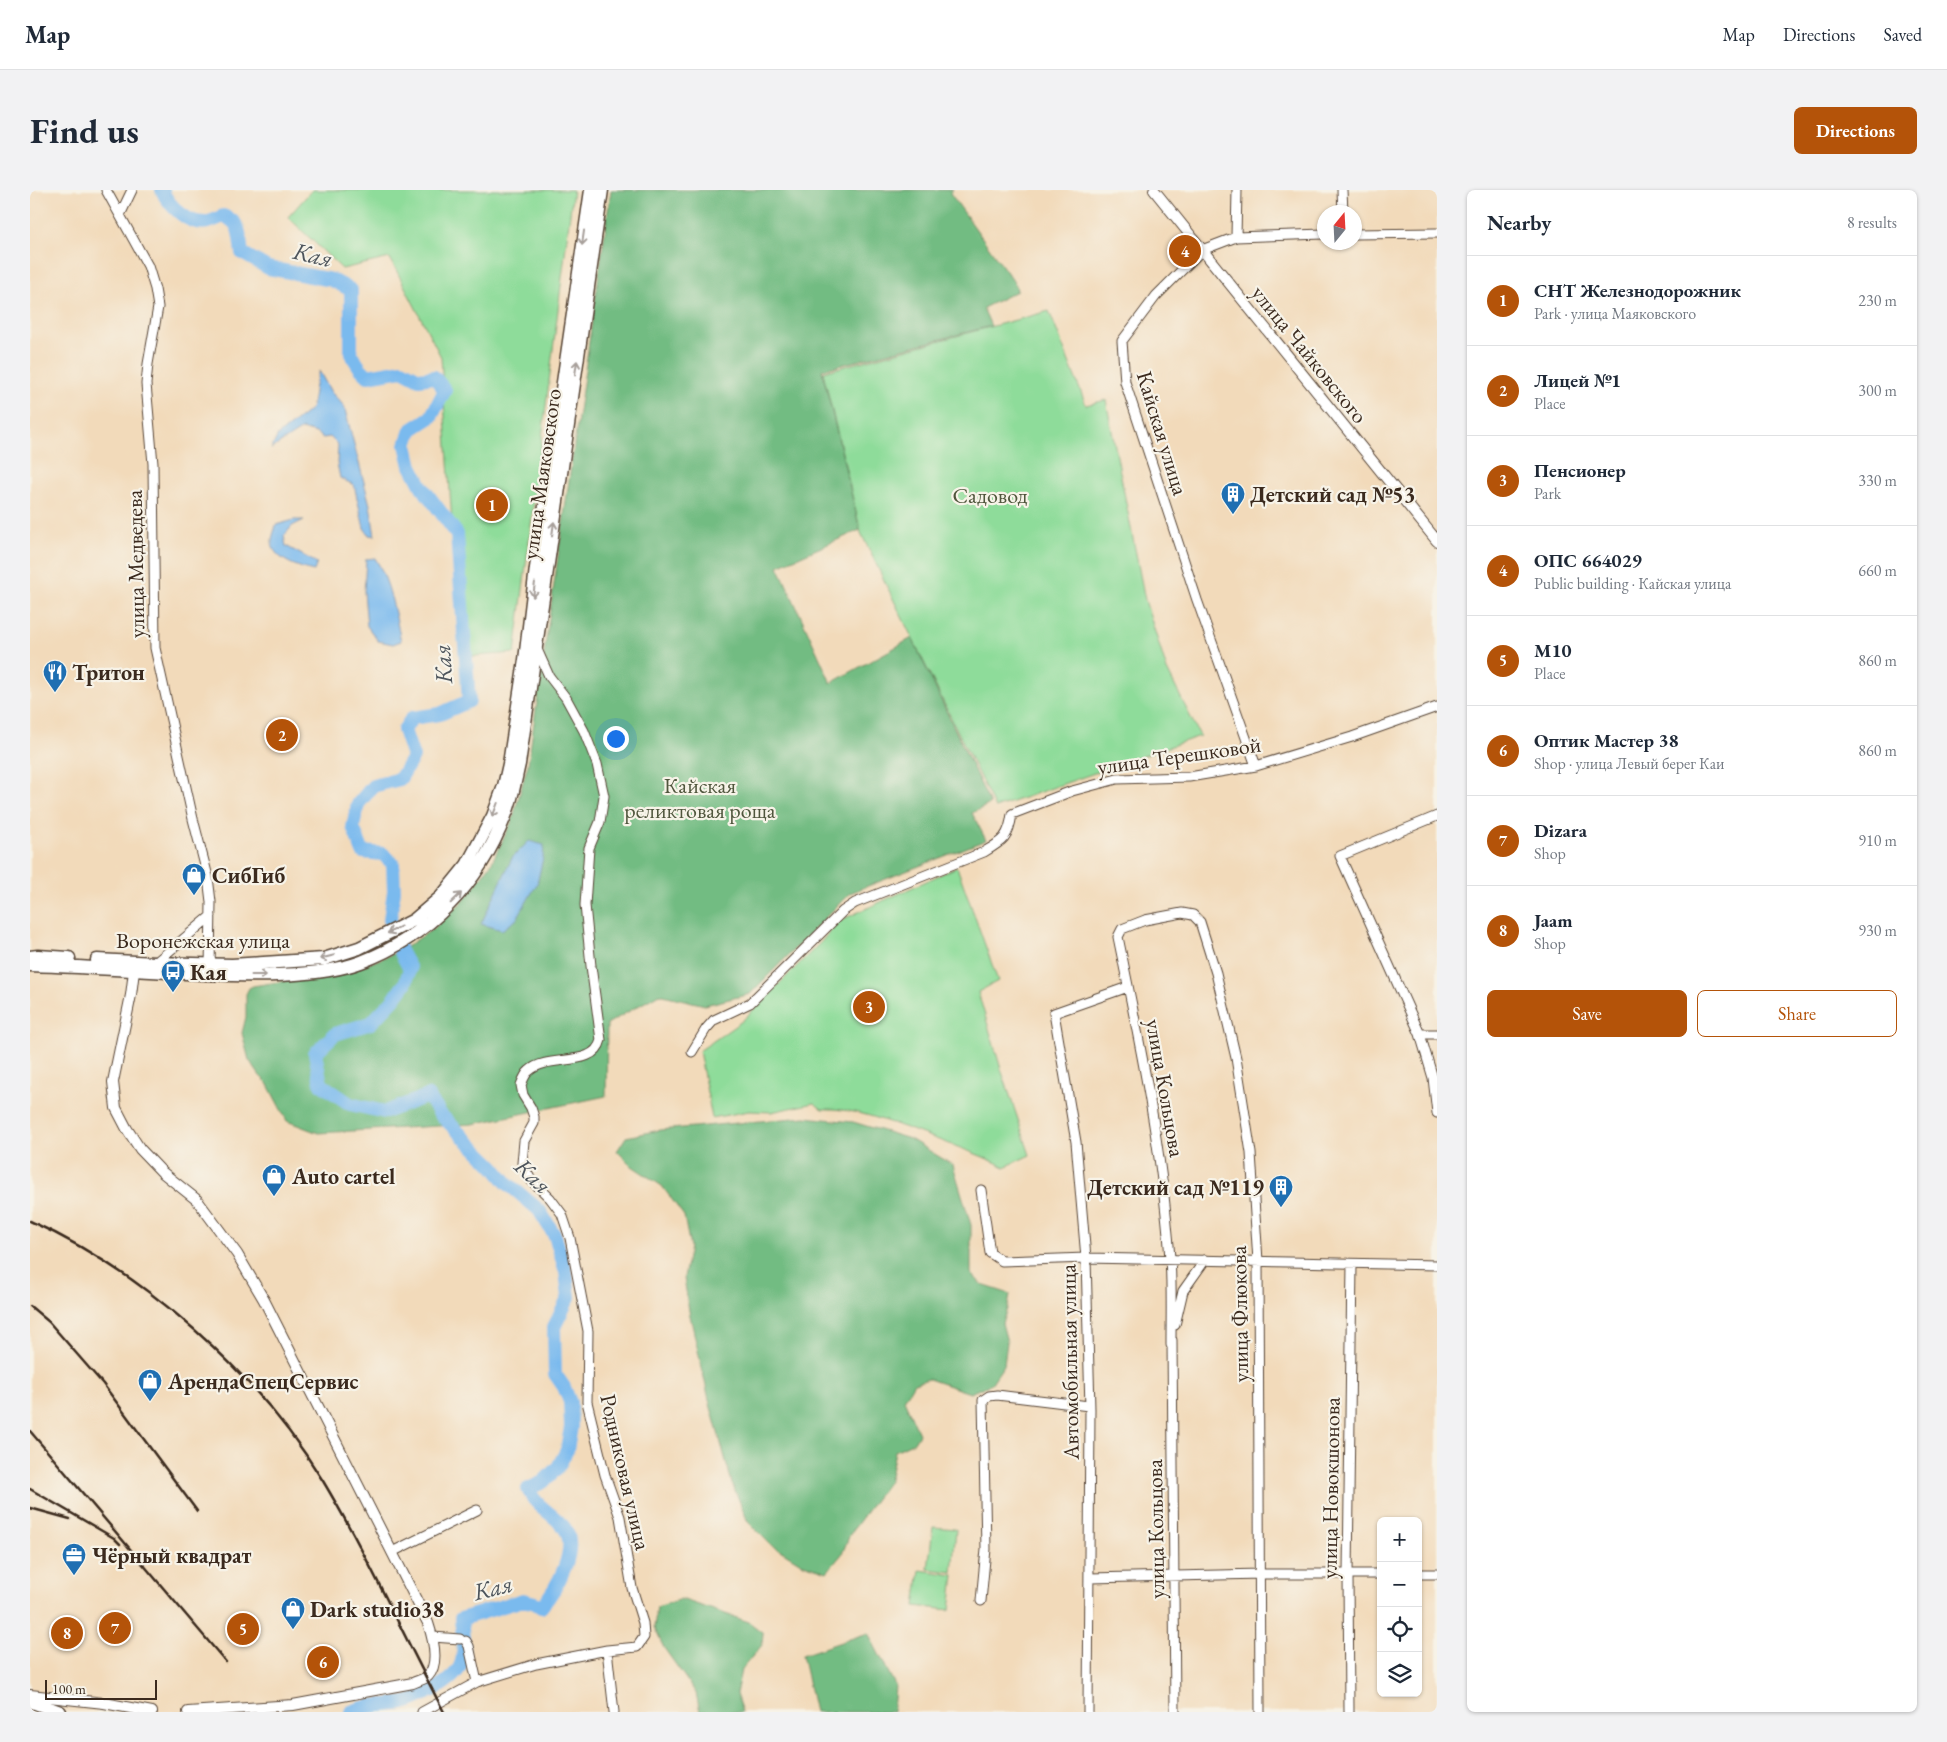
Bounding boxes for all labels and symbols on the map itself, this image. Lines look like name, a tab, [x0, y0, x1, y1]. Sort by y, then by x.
north arrow	[1317, 205, 1362, 250]
one-way arrow	[578, 230, 588, 246]
pin: 4	[1169, 232, 1201, 270]
water label: Кая	[289, 235, 336, 274]
street label: улица Чайковского	[1245, 279, 1374, 429]
one-way arrow	[572, 361, 582, 377]
street label: Кайская улица	[1130, 368, 1195, 499]
street label: улица Маяковского	[515, 387, 568, 561]
place label: Детский сад №53	[1250, 480, 1415, 509]
park label: Садовод	[953, 481, 1027, 510]
building icon: Детский сад №53	[1220, 481, 1246, 515]
pin: 1	[476, 486, 508, 524]
street label: улица Медведева	[120, 489, 151, 638]
one-way arrow	[548, 521, 558, 537]
one-way arrow	[529, 581, 539, 597]
water label: Кая	[426, 643, 459, 686]
place label: Тритон	[72, 658, 145, 687]
restaurant icon: Тритон	[42, 659, 68, 693]
pin: 2	[266, 716, 298, 754]
your location	[603, 726, 629, 752]
street label: улица Терешковой	[1095, 730, 1263, 781]
park label: Кайская реликтовая роща	[624, 771, 776, 825]
one-way arrow	[490, 802, 499, 817]
place label: СибГиб	[212, 861, 285, 890]
shop icon: СибГиб	[181, 862, 207, 896]
one-way arrow	[450, 892, 462, 904]
one-way arrow	[386, 925, 401, 935]
street label: Воронежская улица	[116, 926, 290, 955]
one-way arrow	[320, 953, 336, 962]
place label: Кая	[190, 958, 227, 987]
bus stop icon: Кая	[160, 959, 186, 993]
one-way arrow	[250, 970, 267, 980]
pin: 3	[853, 988, 885, 1026]
street label: улица Кольцова	[1139, 1017, 1192, 1160]
water label: Кая	[508, 1150, 558, 1200]
place label: Auto cartel	[291, 1162, 395, 1191]
shop icon: Auto cartel	[261, 1163, 287, 1197]
place label: Детский сад №119	[1087, 1173, 1264, 1202]
building icon: Детский сад №119	[1268, 1174, 1294, 1208]
street label: улица Флюкова	[1224, 1245, 1255, 1383]
street label: Автомобильная улица	[1053, 1264, 1086, 1461]
place label: АрендаСпецСервис	[167, 1367, 359, 1396]
shop icon: АрендаСпецСервис	[137, 1368, 163, 1402]
street label: Родниковая улица	[593, 1391, 658, 1553]
street label: улица Новокшонова	[1314, 1397, 1347, 1579]
street label: улица Кольцова	[1140, 1459, 1171, 1599]
place label: Чёрный квадрат	[92, 1541, 252, 1570]
office icon: Чёрный квадрат	[61, 1542, 87, 1576]
water label: Кая	[469, 1568, 516, 1608]
place label: Dark studio38	[310, 1595, 444, 1624]
shop icon: Dark studio38	[280, 1596, 306, 1630]
pin: 7	[99, 1609, 131, 1647]
pin: 5	[227, 1610, 259, 1648]
pin: 8	[51, 1614, 83, 1652]
pin: 6	[307, 1643, 339, 1681]
scale bar	[45, 1677, 158, 1700]

